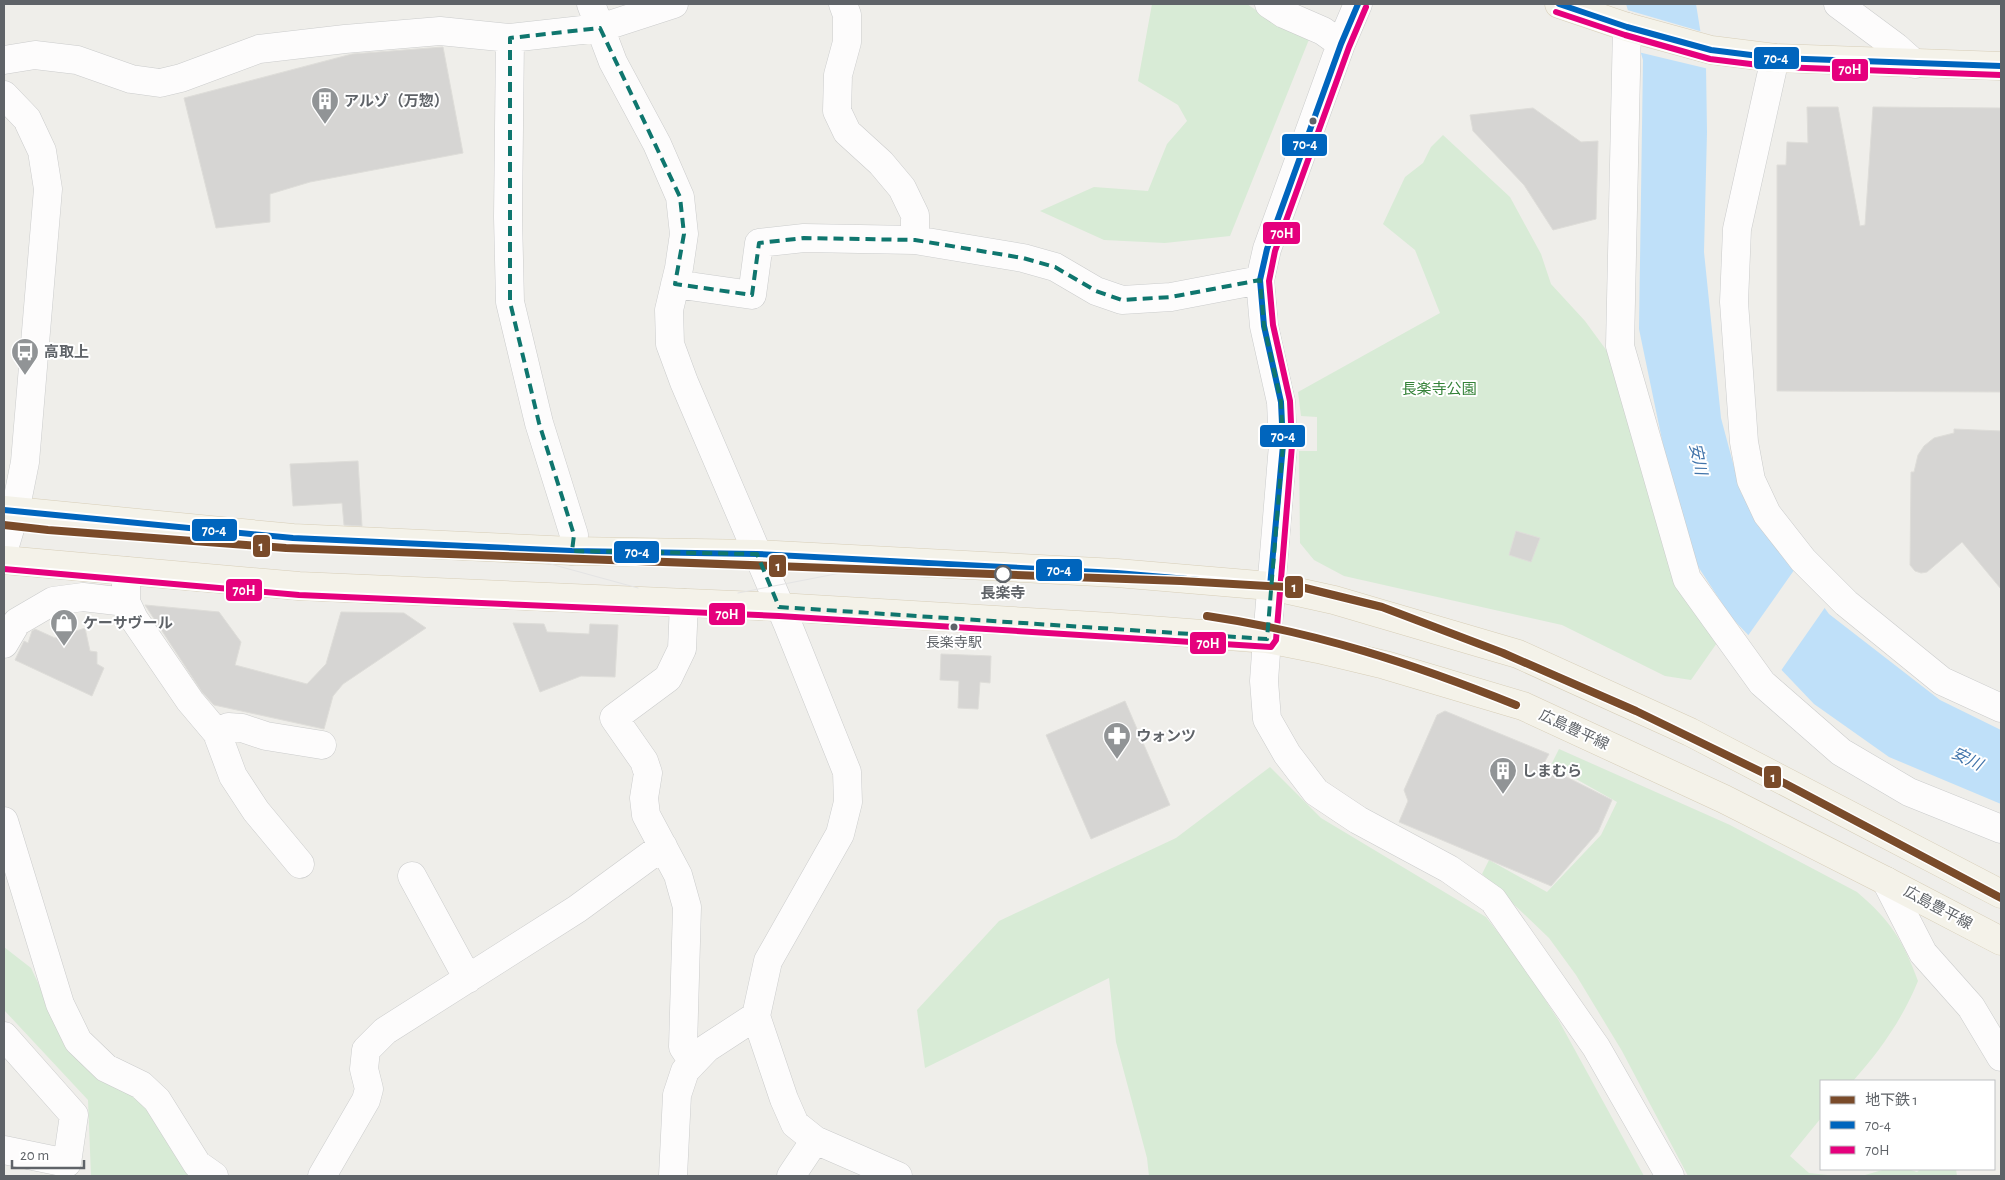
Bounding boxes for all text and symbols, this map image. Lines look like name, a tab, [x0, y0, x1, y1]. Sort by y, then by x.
line badge: 70-4	[1753, 46, 1800, 70]
text: 70-4	[1764, 52, 1788, 66]
line badge: 70H	[1831, 58, 1869, 82]
text: 70H	[1838, 63, 1862, 77]
building icon: アルゾ（万惣）	[310, 86, 340, 125]
place label: アルゾ（万惣）	[344, 93, 449, 109]
unlabelled marker	[1308, 116, 1318, 126]
line badge: 70-4	[1281, 133, 1328, 157]
text: 70-4	[1293, 138, 1317, 152]
line badge: 70H	[1262, 221, 1301, 245]
text: 70H	[1270, 227, 1294, 241]
bus stop icon: 高取上	[10, 337, 40, 376]
place label: 高取上	[44, 344, 89, 360]
park label: 長楽寺公園	[1401, 381, 1477, 397]
line badge: 70-4	[1259, 424, 1306, 448]
text: 70-4	[1271, 430, 1295, 444]
water label: 安川	[1687, 441, 1711, 478]
line badge: 70-4	[191, 518, 238, 542]
text: 70-4	[202, 524, 226, 538]
line badge: 1	[252, 534, 271, 558]
text: 1	[258, 540, 264, 554]
line badge: 70-4	[613, 540, 660, 564]
text: 70-4	[625, 546, 649, 560]
line badge: 1	[768, 554, 787, 578]
line badge: 70-4	[1035, 558, 1083, 582]
text: 1	[775, 560, 781, 574]
text: 70-4	[1047, 564, 1071, 578]
marker: 長楽寺	[994, 565, 1012, 583]
line badge: 1	[1284, 575, 1304, 599]
line badge: 70H	[225, 578, 263, 602]
text: 1	[1291, 581, 1297, 595]
text: 70H	[232, 584, 256, 598]
place label: 長楽寺	[980, 585, 1026, 601]
line badge: 70H	[708, 602, 746, 626]
shop icon: ケーサヴール	[49, 608, 79, 647]
text: 70H	[715, 608, 739, 622]
place label: ケーサヴール	[83, 615, 173, 631]
marker: 長楽寺駅	[949, 622, 959, 632]
line badge: 70H	[1189, 631, 1227, 655]
place label: 長楽寺駅	[926, 635, 982, 650]
text: 70H	[1196, 637, 1220, 651]
street label: 広島豊平線	[1537, 706, 1612, 753]
pharmacy icon: ウォンツ	[1102, 721, 1132, 760]
place label: ウォンツ	[1136, 729, 1196, 744]
water label: 安川	[1949, 744, 1987, 774]
building icon: しまむら	[1488, 756, 1518, 795]
place label: しまむら	[1522, 763, 1582, 779]
line badge: 1	[1763, 765, 1782, 789]
text: 1	[1770, 771, 1776, 785]
street label: 広島豊平線	[1901, 883, 1975, 932]
legend	[1820, 1080, 1995, 1170]
text: 地下鉄 1	[1865, 1092, 1918, 1108]
text: 70-4	[1865, 1118, 1891, 1133]
scale bar	[12, 1138, 85, 1170]
text: 70H	[1865, 1143, 1889, 1158]
text: 20 m	[20, 1148, 49, 1163]

